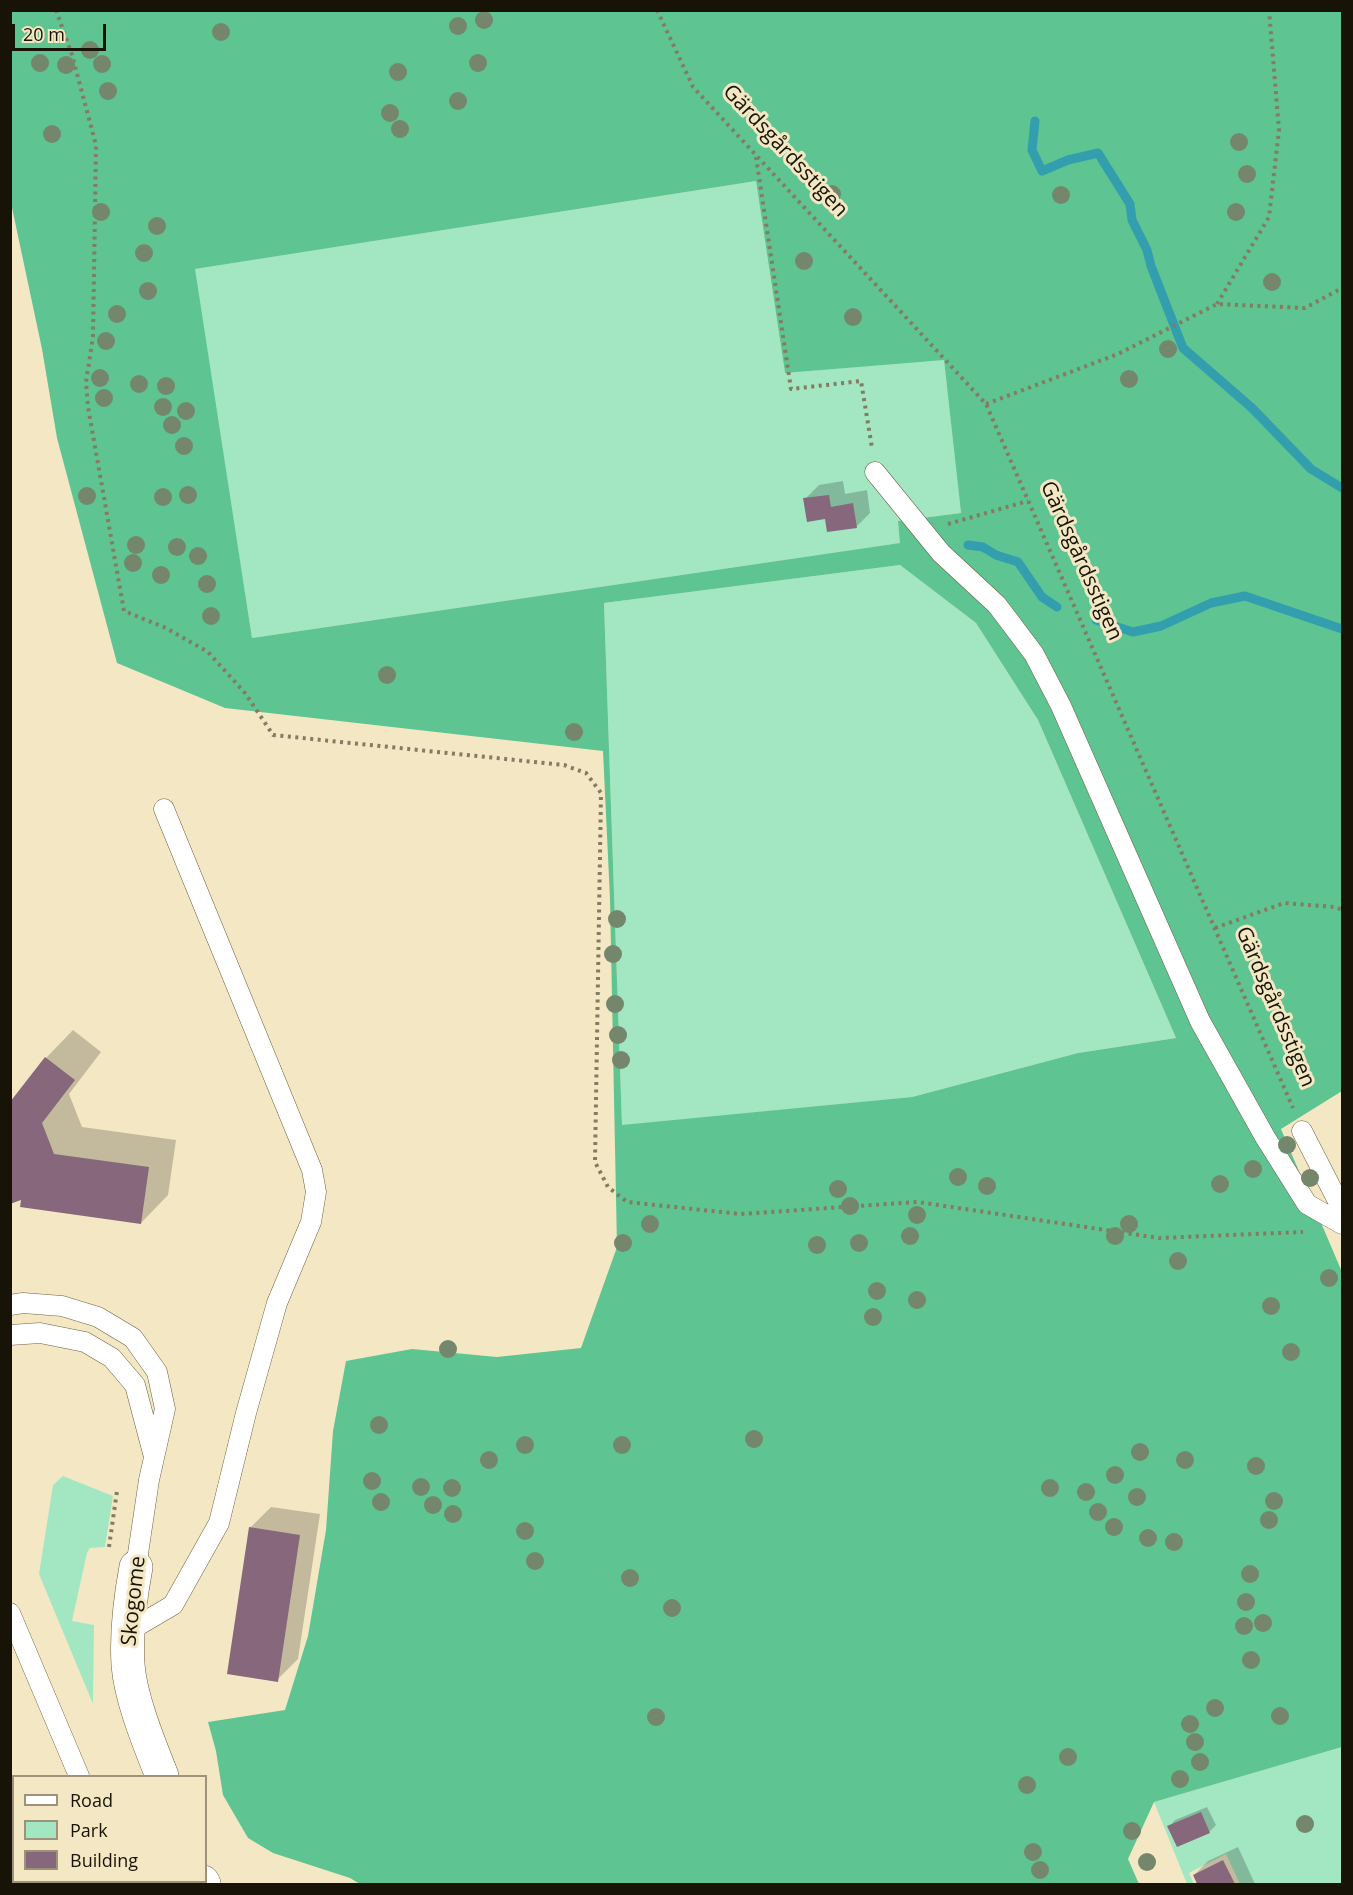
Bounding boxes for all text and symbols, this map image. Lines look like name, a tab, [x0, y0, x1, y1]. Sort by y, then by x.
scale bar	[15, 12, 110, 50]
text: 20 m	[23, 22, 65, 46]
street label: Gärdsgårdsstigen	[717, 80, 853, 222]
street label: Gärdsgårdsstigen	[1035, 477, 1127, 645]
street label: Gärdsgårdsstigen	[1230, 923, 1320, 1091]
street label: Skogome	[117, 1555, 151, 1647]
legend	[12, 1775, 207, 1883]
text: Road	[70, 1788, 113, 1812]
text: Park	[70, 1818, 108, 1842]
text: Building	[70, 1848, 138, 1872]

